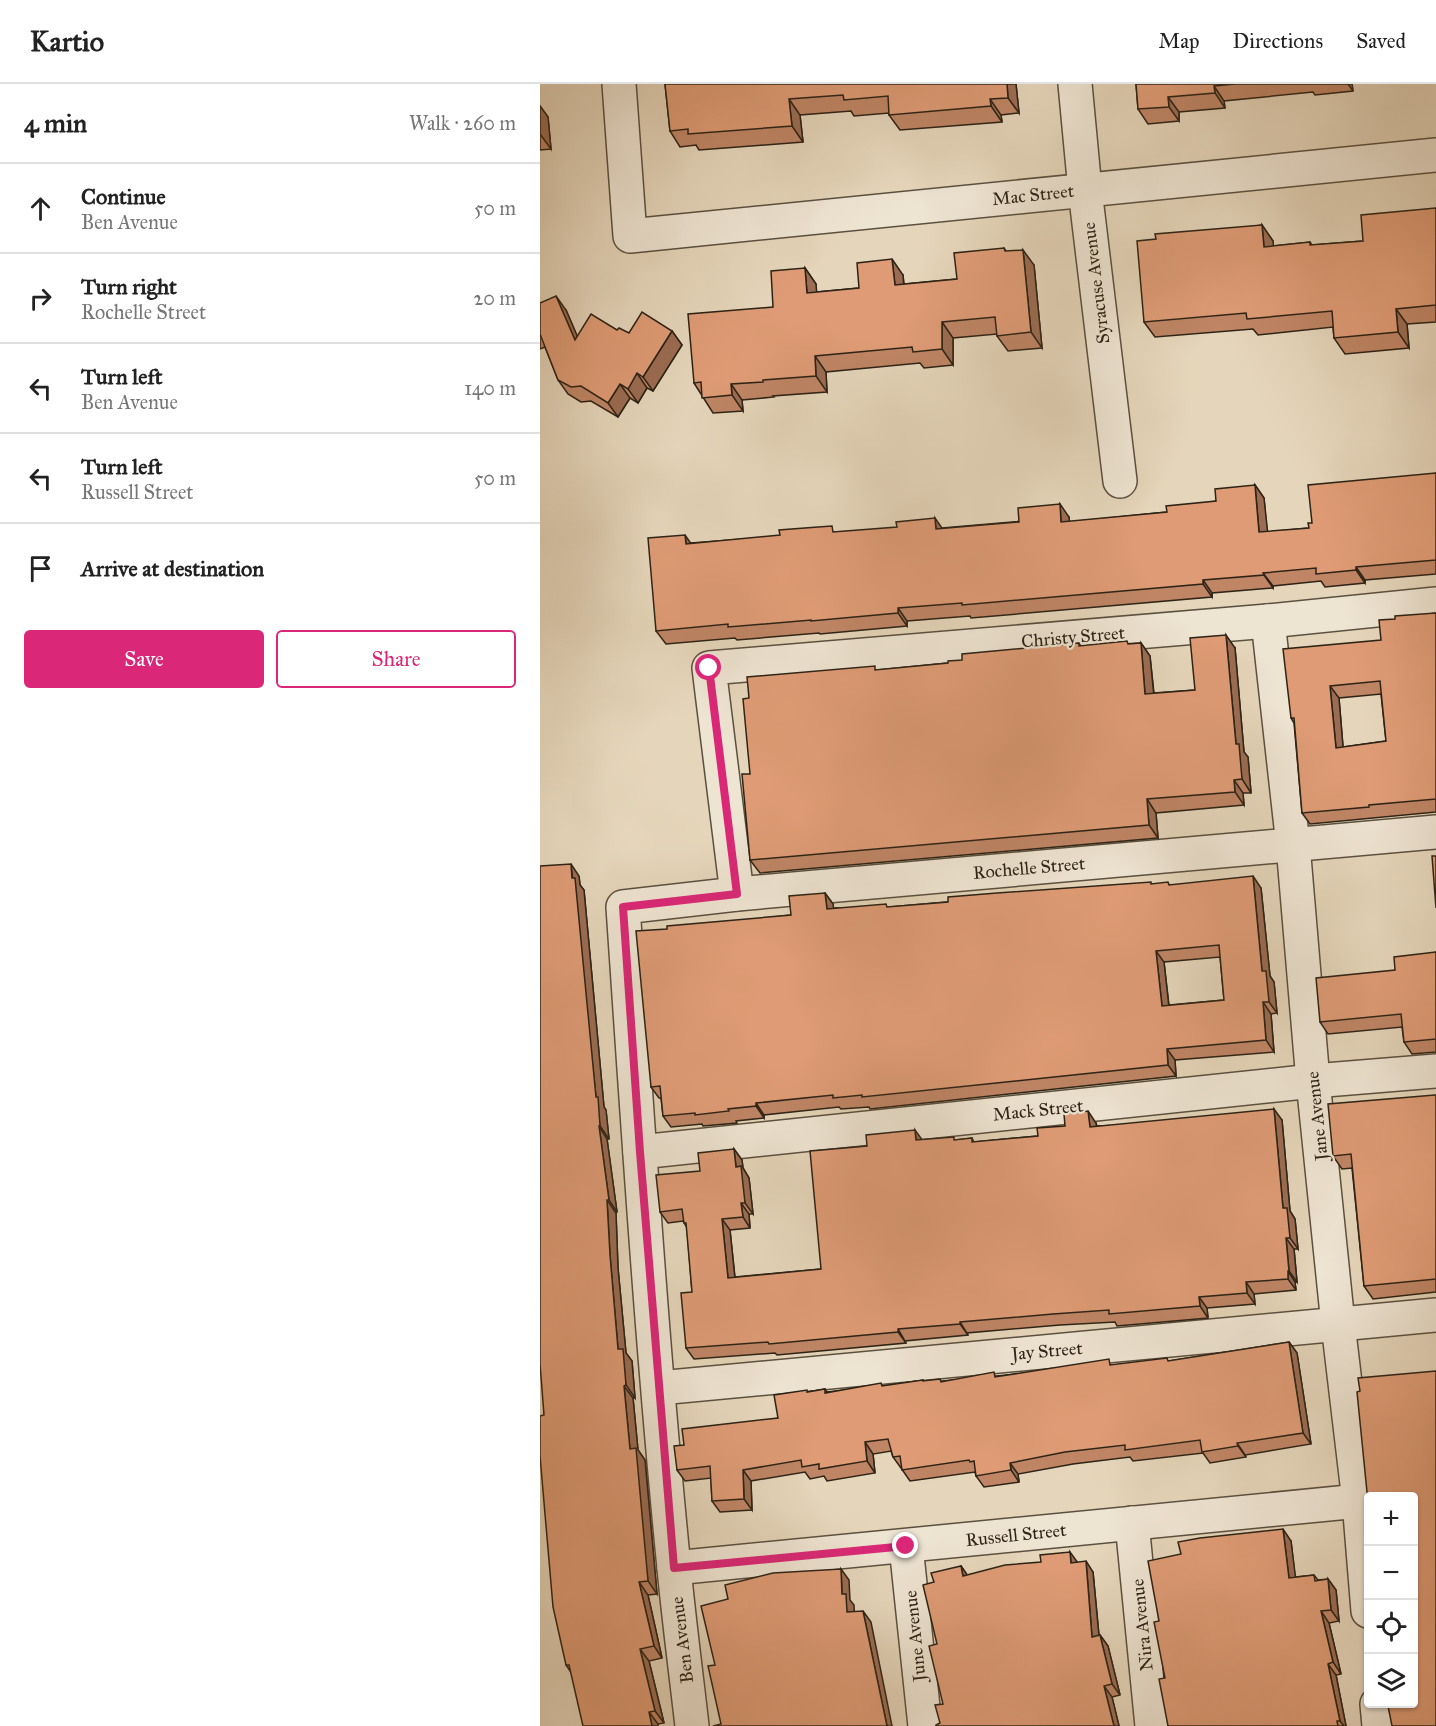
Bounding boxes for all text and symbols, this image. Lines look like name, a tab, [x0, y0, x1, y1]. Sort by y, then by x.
text: Kartio	[30, 24, 104, 59]
text: Map	[1159, 28, 1200, 54]
text: Directions	[1233, 28, 1323, 54]
text: Saved	[1356, 28, 1406, 54]
text: 4 min	[24, 107, 87, 139]
text: Walk · 260 m	[409, 111, 516, 135]
street label: Mac Street	[991, 180, 1076, 210]
text: Continue	[81, 183, 166, 210]
icon: ahead	[24, 192, 57, 225]
text: 50 m	[474, 196, 516, 220]
text: Ben Avenue	[81, 210, 178, 234]
street label: Syracuse Avenue	[1078, 221, 1114, 345]
text: Turn right	[81, 273, 177, 300]
icon: right	[24, 282, 57, 315]
text: 20 m	[473, 286, 516, 310]
text: Rochelle Street	[81, 300, 206, 324]
text: Turn left	[81, 363, 163, 390]
icon: left	[24, 372, 57, 405]
text: 140 m	[464, 376, 516, 400]
text: Ben Avenue	[81, 390, 178, 414]
text: Turn left	[81, 453, 163, 480]
icon: left	[24, 462, 57, 495]
text: 50 m	[474, 466, 516, 490]
text: Russell Street	[81, 480, 193, 504]
icon: arrive	[24, 552, 57, 585]
text: Arrive at destination	[81, 555, 264, 582]
street label: Christy Street	[1020, 621, 1126, 652]
button: Save	[24, 630, 264, 688]
button: Share	[276, 630, 516, 688]
route start	[695, 654, 721, 680]
street label: Rochelle Street	[972, 852, 1087, 884]
street label: Jane Avenue	[1301, 1070, 1334, 1164]
street label: Mack Street	[992, 1094, 1085, 1126]
street label: Jay Street	[1009, 1337, 1084, 1366]
map controls	[1364, 1492, 1418, 1708]
button: +	[1364, 1492, 1418, 1546]
street label: Russell Street	[965, 1519, 1068, 1551]
route end	[892, 1532, 918, 1558]
button: −	[1364, 1546, 1418, 1600]
street label: Nira Avenue	[1126, 1578, 1158, 1672]
street label: June Avenue	[899, 1589, 932, 1685]
street label: Ben Avenue	[666, 1595, 698, 1685]
button: locate	[1364, 1600, 1418, 1654]
button: layers	[1364, 1654, 1418, 1708]

